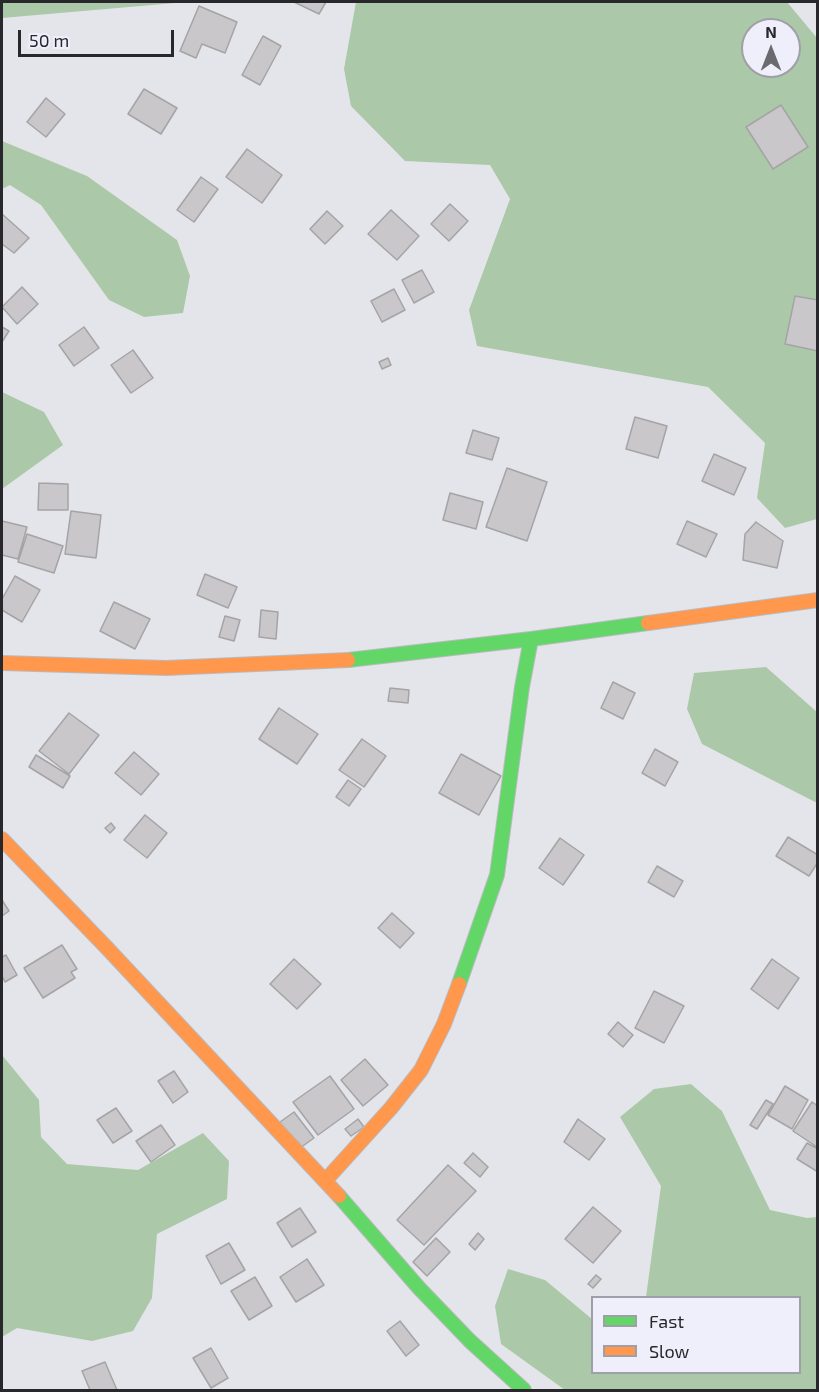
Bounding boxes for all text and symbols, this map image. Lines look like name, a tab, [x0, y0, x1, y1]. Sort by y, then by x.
scale bar	[21, 18, 177, 56]
north arrow	[741, 18, 801, 78]
text: N	[765, 22, 777, 41]
text: 50 m	[29, 29, 69, 51]
legend	[591, 1296, 801, 1374]
text: Fast	[649, 1310, 684, 1332]
text: Slow	[649, 1340, 689, 1362]

